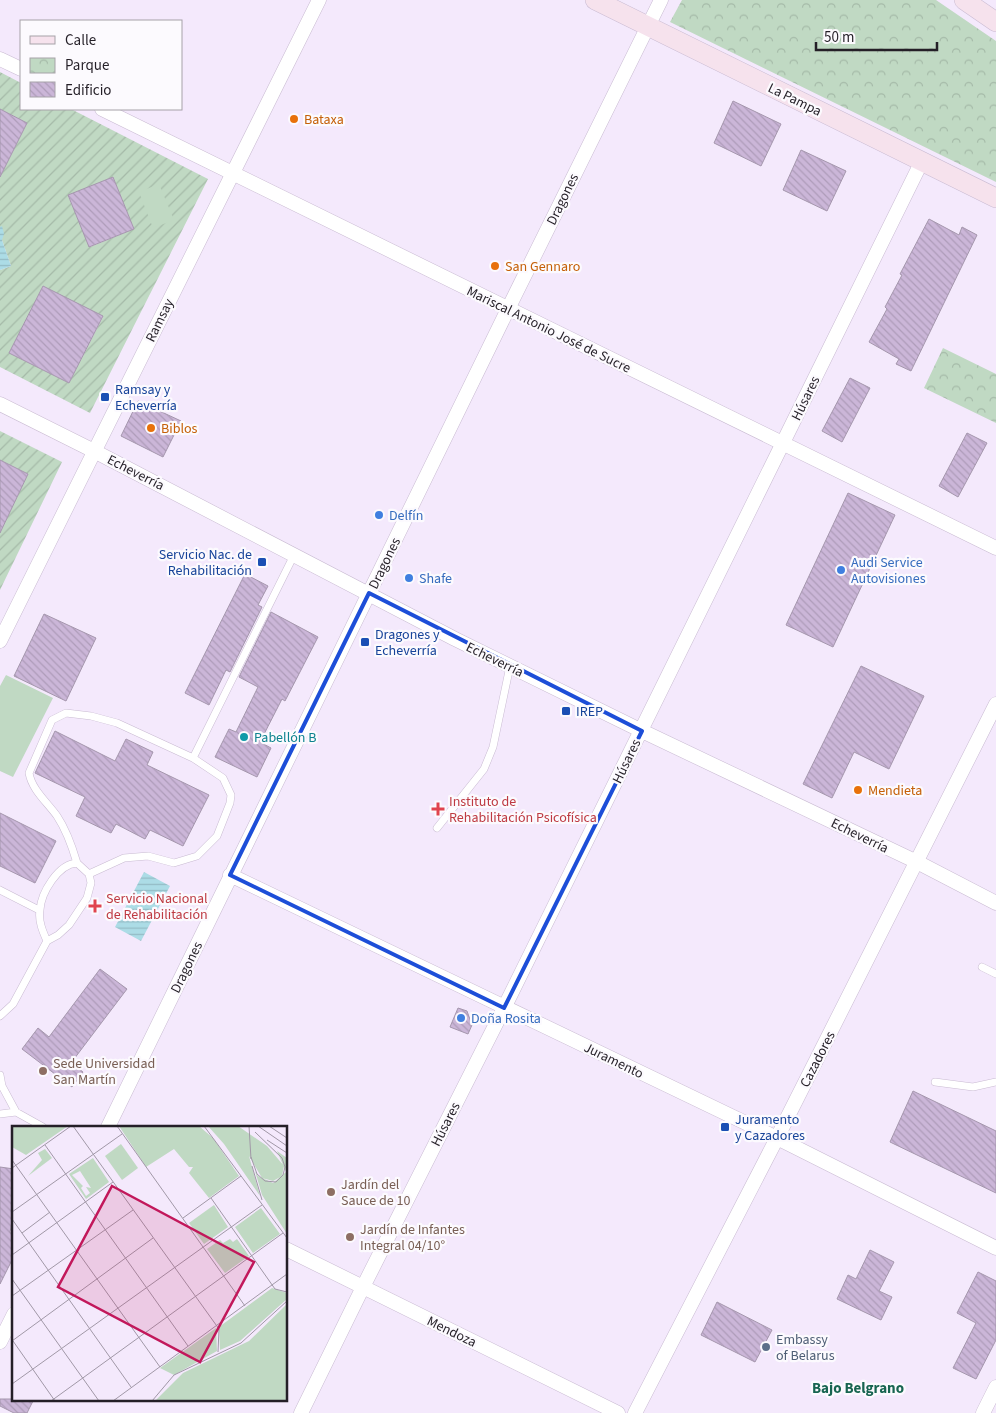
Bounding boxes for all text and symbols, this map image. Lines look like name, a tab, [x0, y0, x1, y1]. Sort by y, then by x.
legend	[20, 20, 182, 110]
scale bar	[816, 20, 937, 52]
text: 50 m	[824, 27, 854, 48]
text: Calle	[65, 30, 96, 51]
text: Parque	[65, 55, 109, 76]
street label: La Pampa	[764, 78, 825, 121]
text: Edificio	[65, 80, 112, 101]
place label: Bataxa	[304, 110, 344, 130]
marker: Bataxa	[288, 113, 300, 125]
street label: Dragones	[542, 170, 584, 229]
place label: San Gennaro	[505, 257, 580, 277]
marker: San Gennaro	[489, 260, 501, 272]
street label: Mariscal Antonio José de Sucre	[463, 281, 634, 378]
street label: Ramsay	[141, 295, 179, 346]
street label: Húsares	[787, 373, 825, 424]
place label: Ramsay y Echeverría	[115, 380, 177, 416]
marker: Ramsay y Echeverría	[99, 391, 111, 403]
place label: Biblos	[161, 419, 198, 439]
marker: Biblos	[145, 422, 157, 434]
street label: Echeverría	[103, 450, 168, 496]
place label: Delfín	[389, 506, 423, 526]
marker: Delfín	[373, 509, 385, 521]
street label: Dragones	[364, 534, 406, 593]
place label: Servicio Nac. de Rehabilitación	[159, 545, 252, 581]
place label: Audi Service Autovisiones	[851, 553, 926, 589]
marker: Servicio Nac. de Rehabilitación	[256, 556, 268, 568]
marker: Audi Service Autovisiones	[835, 564, 847, 576]
place label: Shafe	[419, 569, 452, 589]
marker: Shafe	[403, 572, 415, 584]
place label: Dragones y Echeverría	[375, 625, 440, 661]
marker: Dragones y Echeverría	[359, 636, 371, 648]
street label: Echeverría	[462, 637, 527, 682]
place label: IREP	[576, 702, 603, 722]
marker: IREP	[560, 705, 572, 717]
place label: Pabellón B	[254, 728, 317, 748]
marker: Pabellón B	[238, 731, 250, 743]
street label: Húsares	[608, 736, 646, 787]
place label: Mendieta	[868, 781, 922, 801]
marker: Mendieta	[852, 784, 864, 796]
place label: Instituto de Rehabilitación Psicofísica	[449, 792, 597, 828]
marker: Instituto de Rehabilitación Psicofísica	[431, 802, 445, 816]
street label: Echeverría	[827, 813, 892, 858]
place label: Servicio Nacional de Rehabilitación	[106, 889, 208, 925]
marker: Servicio Nacional de Rehabilitación	[88, 899, 102, 913]
street label: Dragones	[166, 938, 208, 997]
place label: Doña Rosita	[471, 1009, 541, 1029]
marker: Doña Rosita	[455, 1012, 467, 1024]
street label: Cazadores	[795, 1028, 841, 1091]
street label: Juramento	[580, 1038, 647, 1084]
place label: Sede Universidad San Martín	[53, 1054, 155, 1090]
marker: Sede Universidad San Martín	[37, 1065, 49, 1077]
street label: Húsares	[426, 1099, 466, 1150]
place label: Juramento y Cazadores	[735, 1110, 805, 1146]
marker: Juramento y Cazadores	[719, 1121, 731, 1133]
inset map	[12, 1126, 288, 1400]
place label: Jardín del Sauce de 10	[341, 1175, 410, 1211]
marker: Jardín del Sauce de 10	[325, 1186, 337, 1198]
place label: Jardín de Infantes Integral 04/10°	[360, 1220, 465, 1256]
marker: Jardín de Infantes Integral 04/10°	[344, 1231, 356, 1243]
street label: Mendoza	[423, 1311, 480, 1352]
place label: Embassy of Belarus	[776, 1330, 835, 1366]
marker: Embassy of Belarus	[760, 1341, 772, 1353]
district label: Bajo Belgrano	[812, 1378, 904, 1399]

